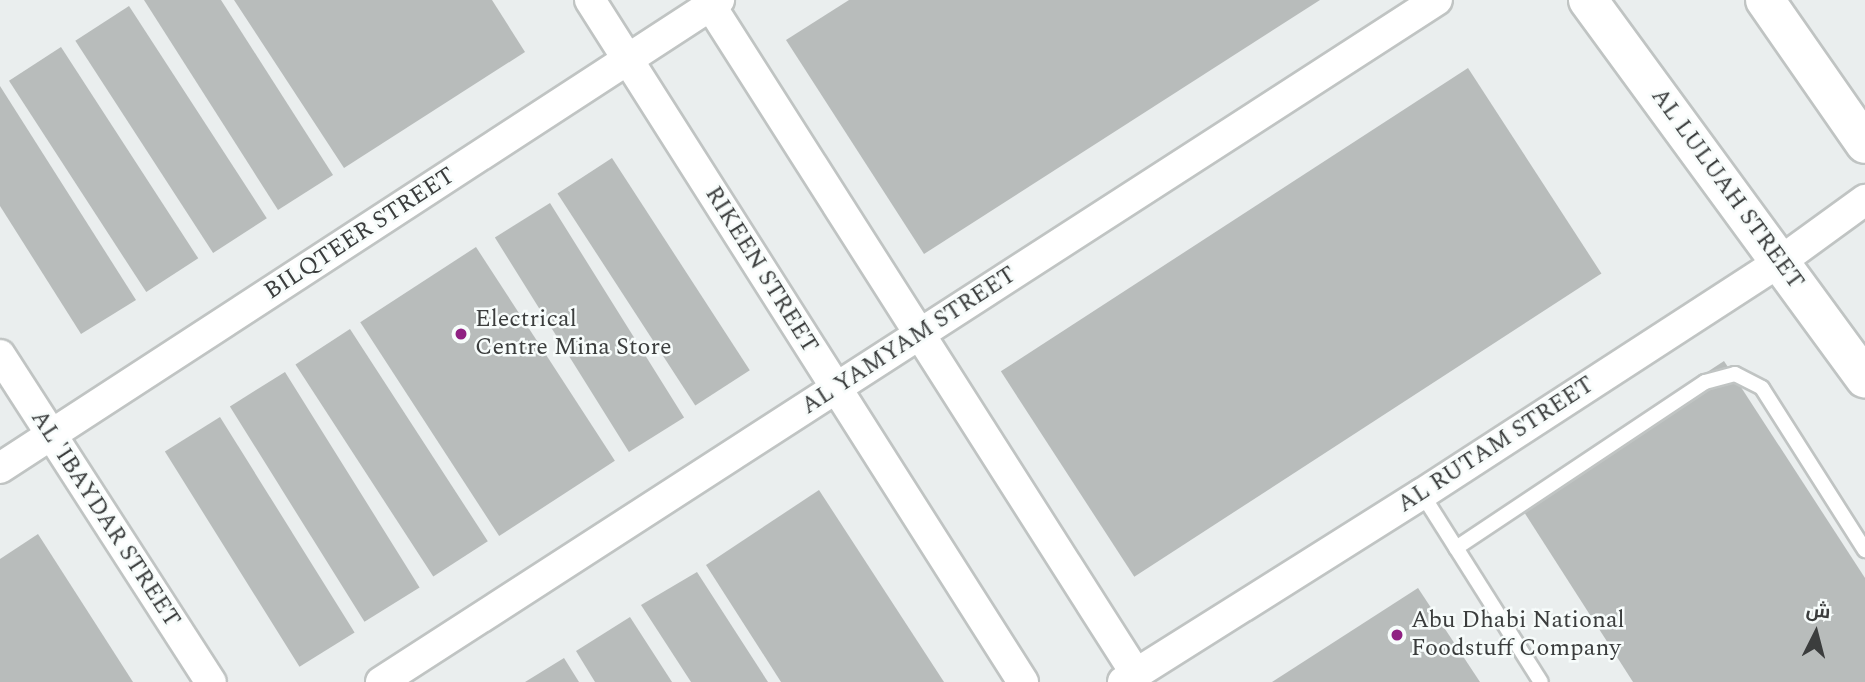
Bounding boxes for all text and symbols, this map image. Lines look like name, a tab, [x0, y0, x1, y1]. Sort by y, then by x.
street label: AL LULUAH STREET	[1644, 83, 1810, 295]
street label: BILQTEER STREET	[259, 162, 461, 306]
street label: RIKEEN STREET	[698, 181, 824, 359]
street label: AL YAMYAM STREET	[796, 261, 1022, 421]
place label: Electrical Centre Mina Store	[475, 306, 672, 362]
marker: Electrical Centre Mina Store	[453, 326, 469, 342]
street label: AL RUTAM STREET	[1392, 371, 1600, 519]
street label: AL 'IBAYDAR STREET	[24, 405, 186, 633]
text: ش	[1805, 596, 1832, 627]
north arrow	[1781, 598, 1851, 668]
place label: Abu Dhabi National Foodstuff Company	[1411, 607, 1625, 663]
marker: Abu Dhabi National Foodstuff Company	[1389, 627, 1405, 643]

